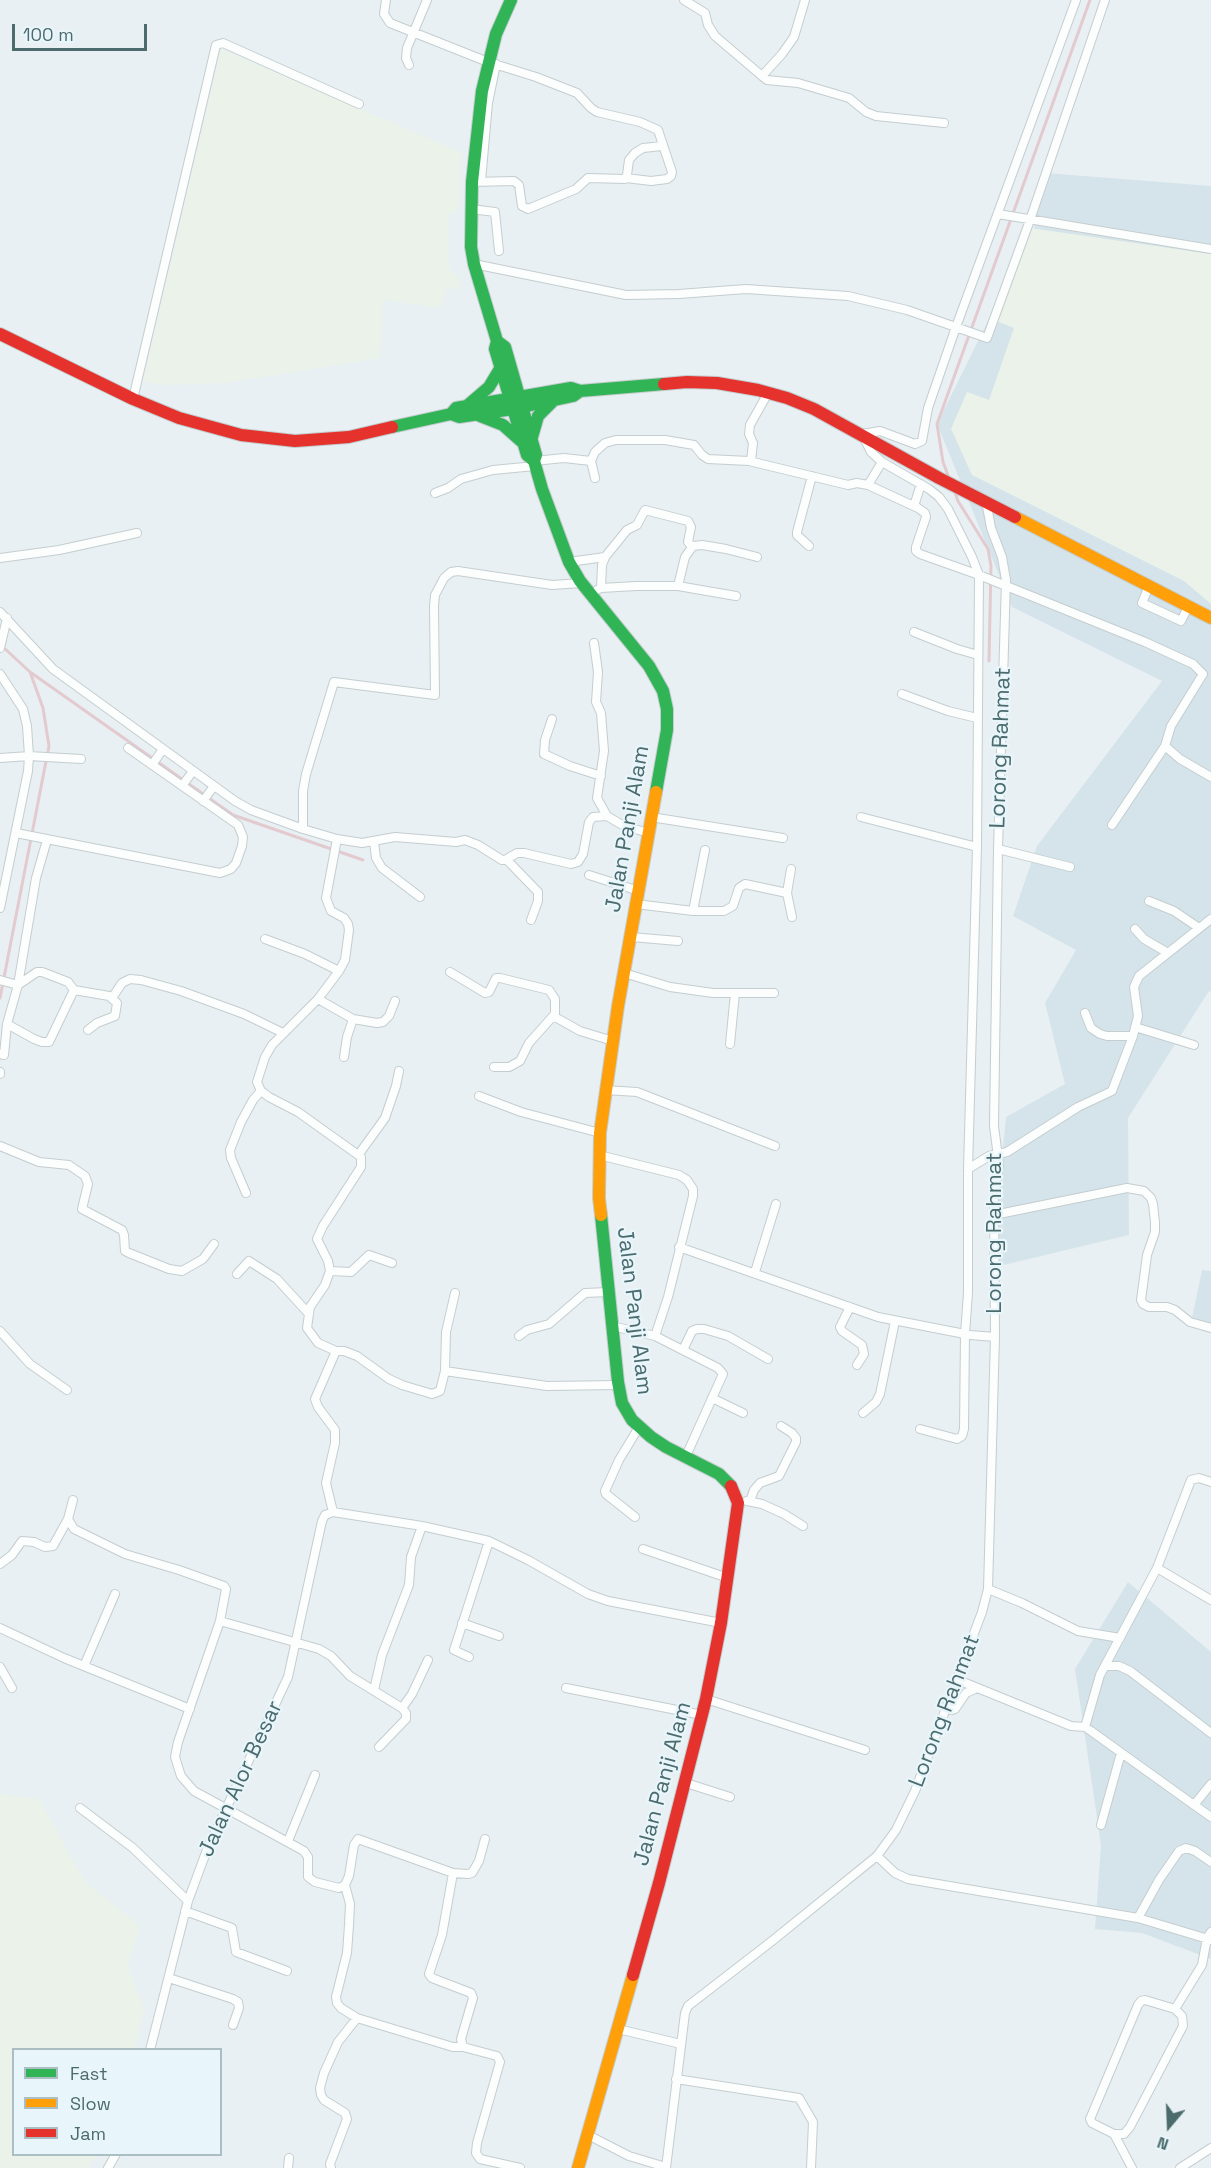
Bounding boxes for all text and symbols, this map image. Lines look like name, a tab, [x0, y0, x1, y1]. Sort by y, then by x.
scale bar	[15, 12, 150, 50]
text: 100 m	[23, 23, 74, 46]
street label: Lorong Rahmat	[985, 667, 1017, 829]
street label: Jalan Panji Alam	[600, 744, 656, 914]
street label: Lorong Rahmat	[982, 1152, 1008, 1314]
street label: Jalan Panji Alam	[611, 1226, 657, 1396]
street label: Lorong Rahmat	[904, 1631, 986, 1791]
street label: Jalan Alor Besar	[193, 1697, 289, 1861]
street label: Jalan Panji Alam	[628, 1699, 698, 1869]
legend	[12, 2048, 222, 2156]
text: Fast	[70, 2062, 107, 2085]
text: Slow	[70, 2092, 111, 2115]
north arrow	[1139, 2096, 1199, 2156]
text: Jam	[70, 2122, 106, 2145]
text: N	[1154, 2132, 1171, 2155]

